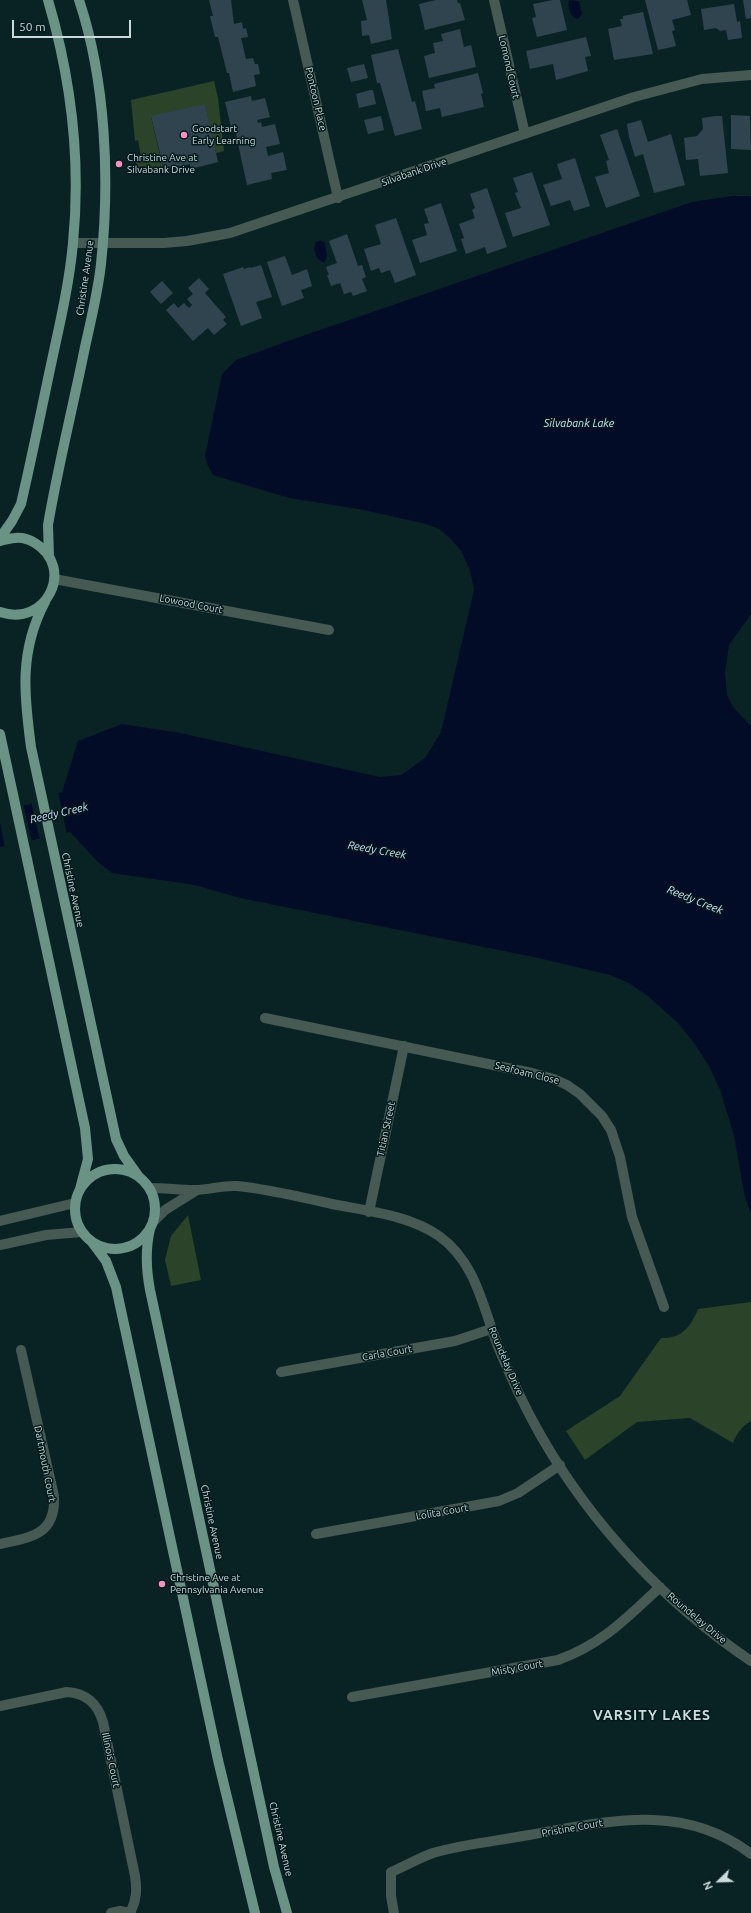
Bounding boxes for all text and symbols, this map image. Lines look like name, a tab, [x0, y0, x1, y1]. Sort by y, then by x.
scale bar	[14, 12, 133, 38]
text: 50 m	[19, 20, 46, 33]
street label: Lomond Court	[496, 34, 522, 100]
street label: Pontoon Place	[303, 66, 329, 132]
place label: Goodstart Early Learning	[192, 123, 255, 146]
marker: Goodstart Early Learning	[179, 130, 189, 140]
place label: Christine Ave at Silvabank Drive	[127, 152, 197, 176]
street label: Silvabank Drive	[380, 155, 448, 189]
marker: Christine Ave at Silvabank Drive	[114, 159, 124, 169]
street label: Christine Avenue	[74, 240, 96, 316]
water label: Silvabank Lake	[544, 416, 614, 430]
street label: Lowood Court	[158, 592, 224, 616]
water label: Reedy Creek	[29, 800, 89, 826]
water label: Reedy Creek	[347, 838, 407, 862]
street label: Christine Avenue	[59, 852, 87, 928]
water label: Reedy Creek	[665, 883, 725, 917]
street label: Seafoam Close	[493, 1059, 561, 1087]
street label: Titian Street	[374, 1101, 398, 1157]
street label: Roundelay Drive	[486, 1325, 526, 1397]
street label: Carla Court	[361, 1343, 413, 1363]
street label: Dartmouth Court	[32, 1425, 58, 1503]
street label: Christine Avenue	[198, 1484, 226, 1560]
street label: Lolita Court	[415, 1502, 469, 1522]
place label: Christine Ave at Pennsylvania Avenue	[170, 1572, 264, 1596]
marker: Christine Ave at Pennsylvania Avenue	[157, 1579, 167, 1589]
street label: Roundelay Drive	[665, 1590, 729, 1646]
street label: Misty Court	[490, 1658, 544, 1678]
district label: VARSITY LAKES	[593, 1707, 711, 1723]
street label: Illinois Court	[99, 1731, 123, 1789]
street label: Christine Avenue	[267, 1801, 295, 1877]
street label: Pristine Court	[541, 1817, 603, 1839]
north arrow	[699, 1861, 739, 1901]
text: N	[701, 1880, 715, 1892]

